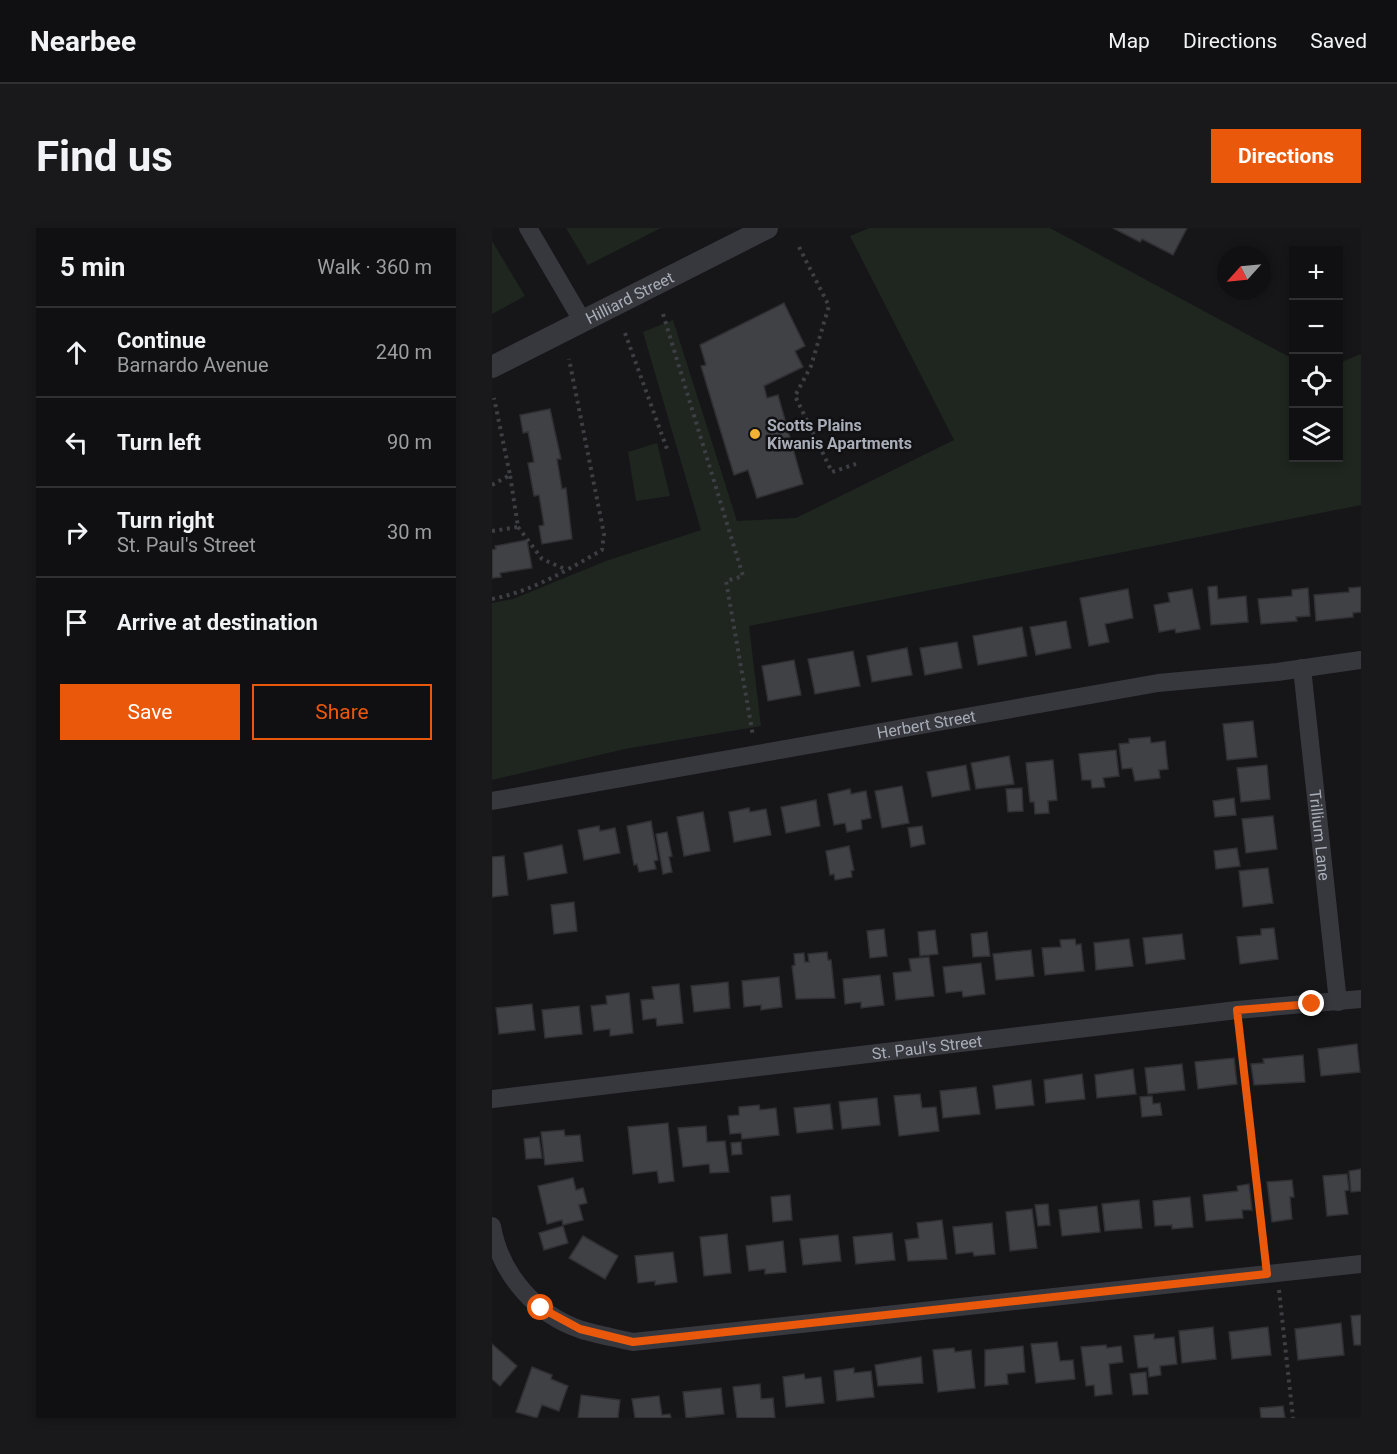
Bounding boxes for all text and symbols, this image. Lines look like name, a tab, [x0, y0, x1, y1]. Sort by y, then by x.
text: Nearbee	[30, 25, 136, 58]
text: Map	[1108, 29, 1150, 53]
text: Directions	[1183, 29, 1277, 53]
text: Saved	[1310, 29, 1367, 53]
button: Directions	[1211, 129, 1361, 183]
text: Find us	[36, 132, 173, 181]
north arrow	[1217, 246, 1271, 300]
map controls	[1289, 246, 1343, 462]
button: +	[1289, 246, 1343, 300]
text: 5 min	[60, 252, 125, 282]
text: Walk · 360 m	[317, 255, 432, 279]
street label: Hilliard Street	[582, 268, 677, 328]
button: −	[1289, 300, 1343, 354]
text: Continue	[117, 328, 206, 353]
icon: ahead	[60, 336, 93, 369]
text: 240 m	[376, 340, 432, 364]
text: Barnardo Avenue	[117, 353, 269, 377]
button: locate	[1289, 354, 1343, 408]
button: layers	[1289, 408, 1343, 462]
place label: Scotts Plains Kiwanis Apartments	[767, 416, 912, 453]
icon: left	[60, 426, 93, 459]
marker: Scotts Plains Kiwanis Apartments	[748, 427, 762, 441]
text: Turn left	[117, 430, 201, 455]
text: 90 m	[387, 430, 432, 454]
text: Turn right	[117, 508, 214, 533]
icon: right	[60, 516, 93, 549]
text: 30 m	[387, 520, 432, 544]
text: St. Paul's Street	[117, 533, 256, 557]
icon: arrive	[60, 606, 93, 639]
text: Arrive at destination	[117, 610, 318, 635]
button: Save	[60, 684, 240, 740]
button: Share	[252, 684, 432, 740]
street label: Herbert Street	[875, 706, 977, 743]
street label: Trillium Lane	[1305, 789, 1334, 882]
route end	[1298, 990, 1324, 1016]
street label: St. Paul's Street	[871, 1032, 983, 1064]
route start	[527, 1294, 553, 1320]

